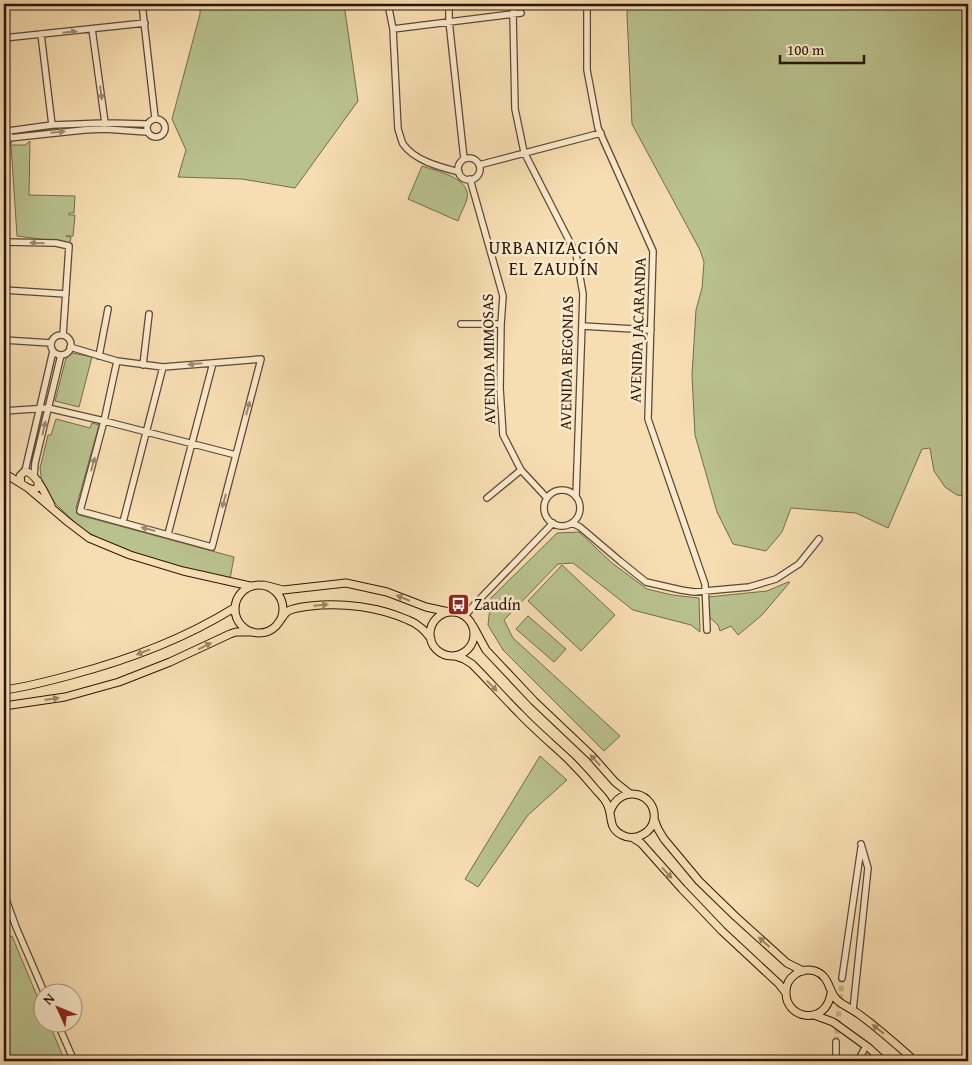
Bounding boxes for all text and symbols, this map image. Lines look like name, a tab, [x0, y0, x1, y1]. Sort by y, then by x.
one-way arrow	[62, 27, 78, 35]
scale bar	[780, 32, 863, 64]
text: 100 m	[787, 39, 825, 60]
one-way arrow	[97, 86, 105, 102]
one-way arrow	[50, 128, 66, 136]
district label: URBANIZACIÓN EL ZAUDÍN	[489, 234, 619, 282]
one-way arrow	[28, 238, 44, 246]
street label: AVENIDA JACARANDA	[622, 257, 652, 403]
street label: AVENIDA MIMOSAS	[475, 293, 501, 425]
street label: AVENIDA BEGONIAS	[553, 296, 579, 430]
one-way arrow	[187, 361, 203, 369]
one-way arrow	[245, 400, 253, 415]
one-way arrow	[40, 420, 48, 435]
one-way arrow	[89, 456, 97, 471]
one-way arrow	[220, 494, 228, 509]
one-way arrow	[140, 525, 155, 533]
bus stop icon: Zaudín	[446, 592, 470, 616]
place label: Zaudín	[474, 592, 521, 616]
one-way arrow	[395, 594, 410, 602]
one-way arrow	[313, 601, 329, 609]
one-way arrow	[198, 642, 212, 650]
one-way arrow	[135, 648, 150, 656]
one-way arrow	[486, 679, 498, 691]
one-way arrow	[44, 695, 60, 703]
one-way arrow	[589, 754, 601, 766]
one-way arrow	[661, 866, 673, 878]
one-way arrow	[758, 937, 770, 948]
north arrow	[32, 982, 82, 1032]
text: N	[38, 988, 60, 1009]
one-way arrow	[872, 1024, 885, 1035]

